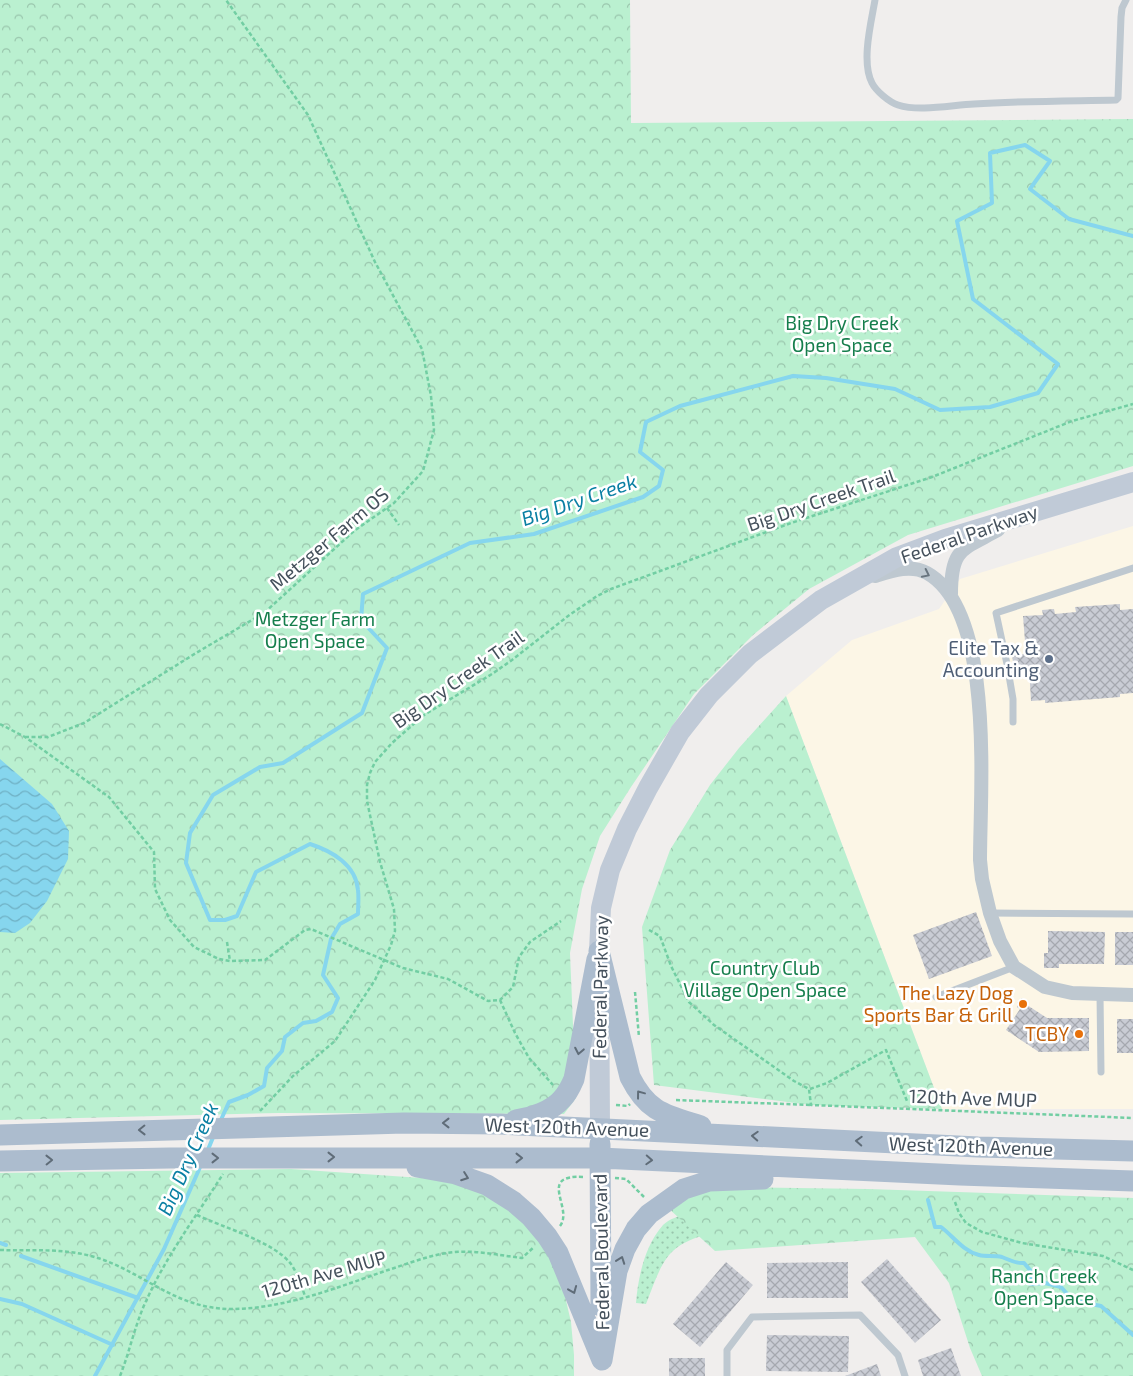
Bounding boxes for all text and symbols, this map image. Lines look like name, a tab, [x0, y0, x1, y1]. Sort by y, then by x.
park label: Big Dry Creek Open Space	[785, 311, 899, 356]
street label: Big Dry Creek Trail	[744, 463, 898, 536]
water label: Big Dry Creek	[518, 468, 640, 531]
street label: Metzger Farm OS	[265, 482, 393, 595]
street label: Federal Parkway	[897, 499, 1040, 568]
one-way arrow	[920, 568, 929, 578]
park label: Metzger Farm Open Space	[255, 607, 375, 652]
street label: Big Dry Creek Trail	[388, 625, 528, 732]
place label: Elite Tax & Accounting	[943, 636, 1039, 681]
marker: Elite Tax & Accounting	[1043, 653, 1055, 665]
street label: Federal Parkway	[587, 915, 612, 1059]
park label: Country Club Village Open Space	[683, 956, 847, 1001]
place label: The Lazy Dog Sports Bar & Grill	[864, 981, 1013, 1026]
marker: The Lazy Dog Sports Bar & Grill	[1017, 998, 1029, 1010]
place label: TCBY	[1025, 1022, 1069, 1045]
marker: TCBY	[1073, 1028, 1085, 1040]
one-way arrow	[575, 1046, 585, 1055]
street label: 120th Ave MUP	[909, 1084, 1037, 1111]
one-way arrow	[637, 1090, 646, 1100]
water label: Big Dry Creek	[152, 1099, 223, 1219]
street label: West 120th Avenue	[484, 1112, 650, 1141]
one-way arrow	[442, 1118, 450, 1128]
one-way arrow	[138, 1125, 146, 1135]
one-way arrow	[751, 1131, 759, 1141]
street label: West 120th Avenue	[888, 1131, 1054, 1160]
one-way arrow	[855, 1136, 863, 1147]
one-way arrow	[211, 1152, 219, 1163]
one-way arrow	[328, 1152, 335, 1162]
one-way arrow	[516, 1153, 523, 1163]
one-way arrow	[45, 1155, 53, 1166]
one-way arrow	[645, 1155, 653, 1166]
one-way arrow	[460, 1171, 468, 1181]
street label: Federal Boulevard	[588, 1174, 613, 1331]
street label: 120th Ave MUP	[259, 1245, 389, 1302]
one-way arrow	[615, 1257, 625, 1265]
park label: Ranch Creek Open Space	[991, 1264, 1097, 1309]
one-way arrow	[567, 1285, 577, 1293]

